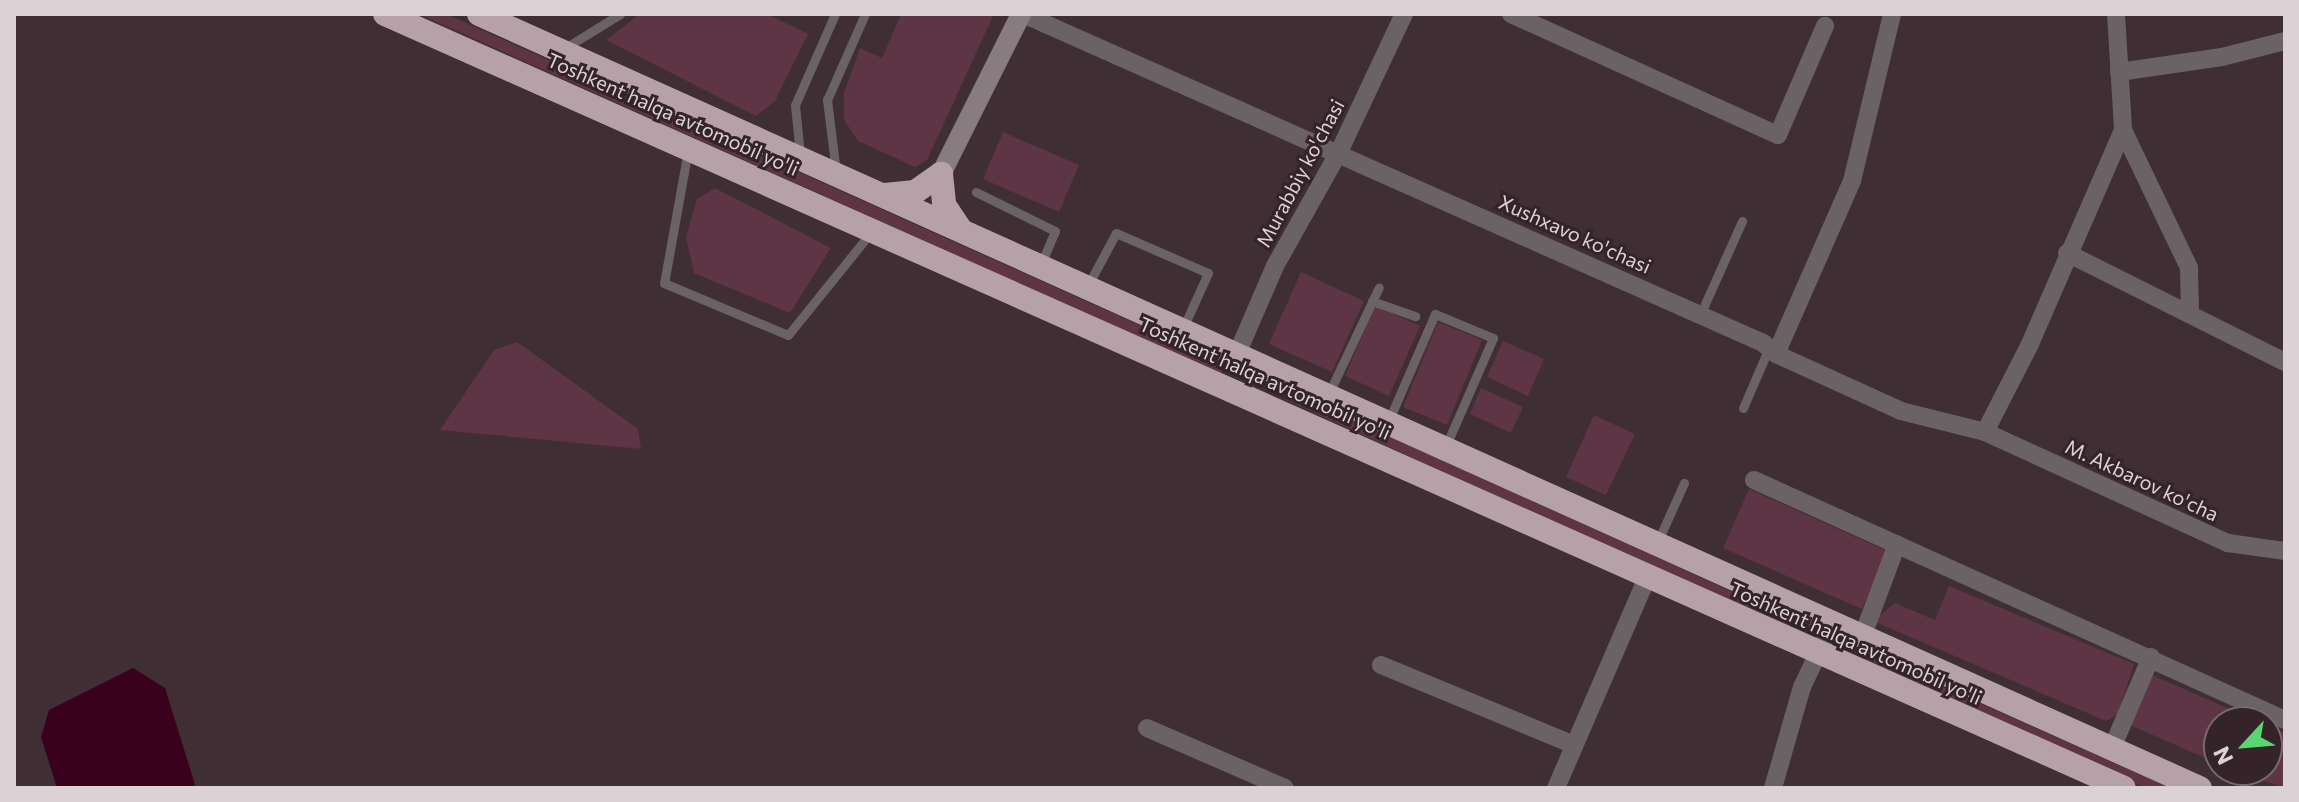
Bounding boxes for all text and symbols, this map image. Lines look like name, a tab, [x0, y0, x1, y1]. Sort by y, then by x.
street label: Toshkent halqa avtomobil yo'li	[543, 48, 803, 180]
street label: Murabbiy ko'chasi	[1251, 95, 1349, 251]
street label: Xushxavo ko'chasi	[1495, 190, 1655, 278]
street label: Toshkent halqa avtomobil yo'li	[1135, 312, 1395, 444]
street label: M. Akbarov ko'cha	[2062, 434, 2222, 526]
street label: Toshkent halqa avtomobil yo'li	[1726, 577, 1986, 709]
north arrow	[2203, 706, 2283, 786]
text: N	[2207, 743, 2239, 769]

